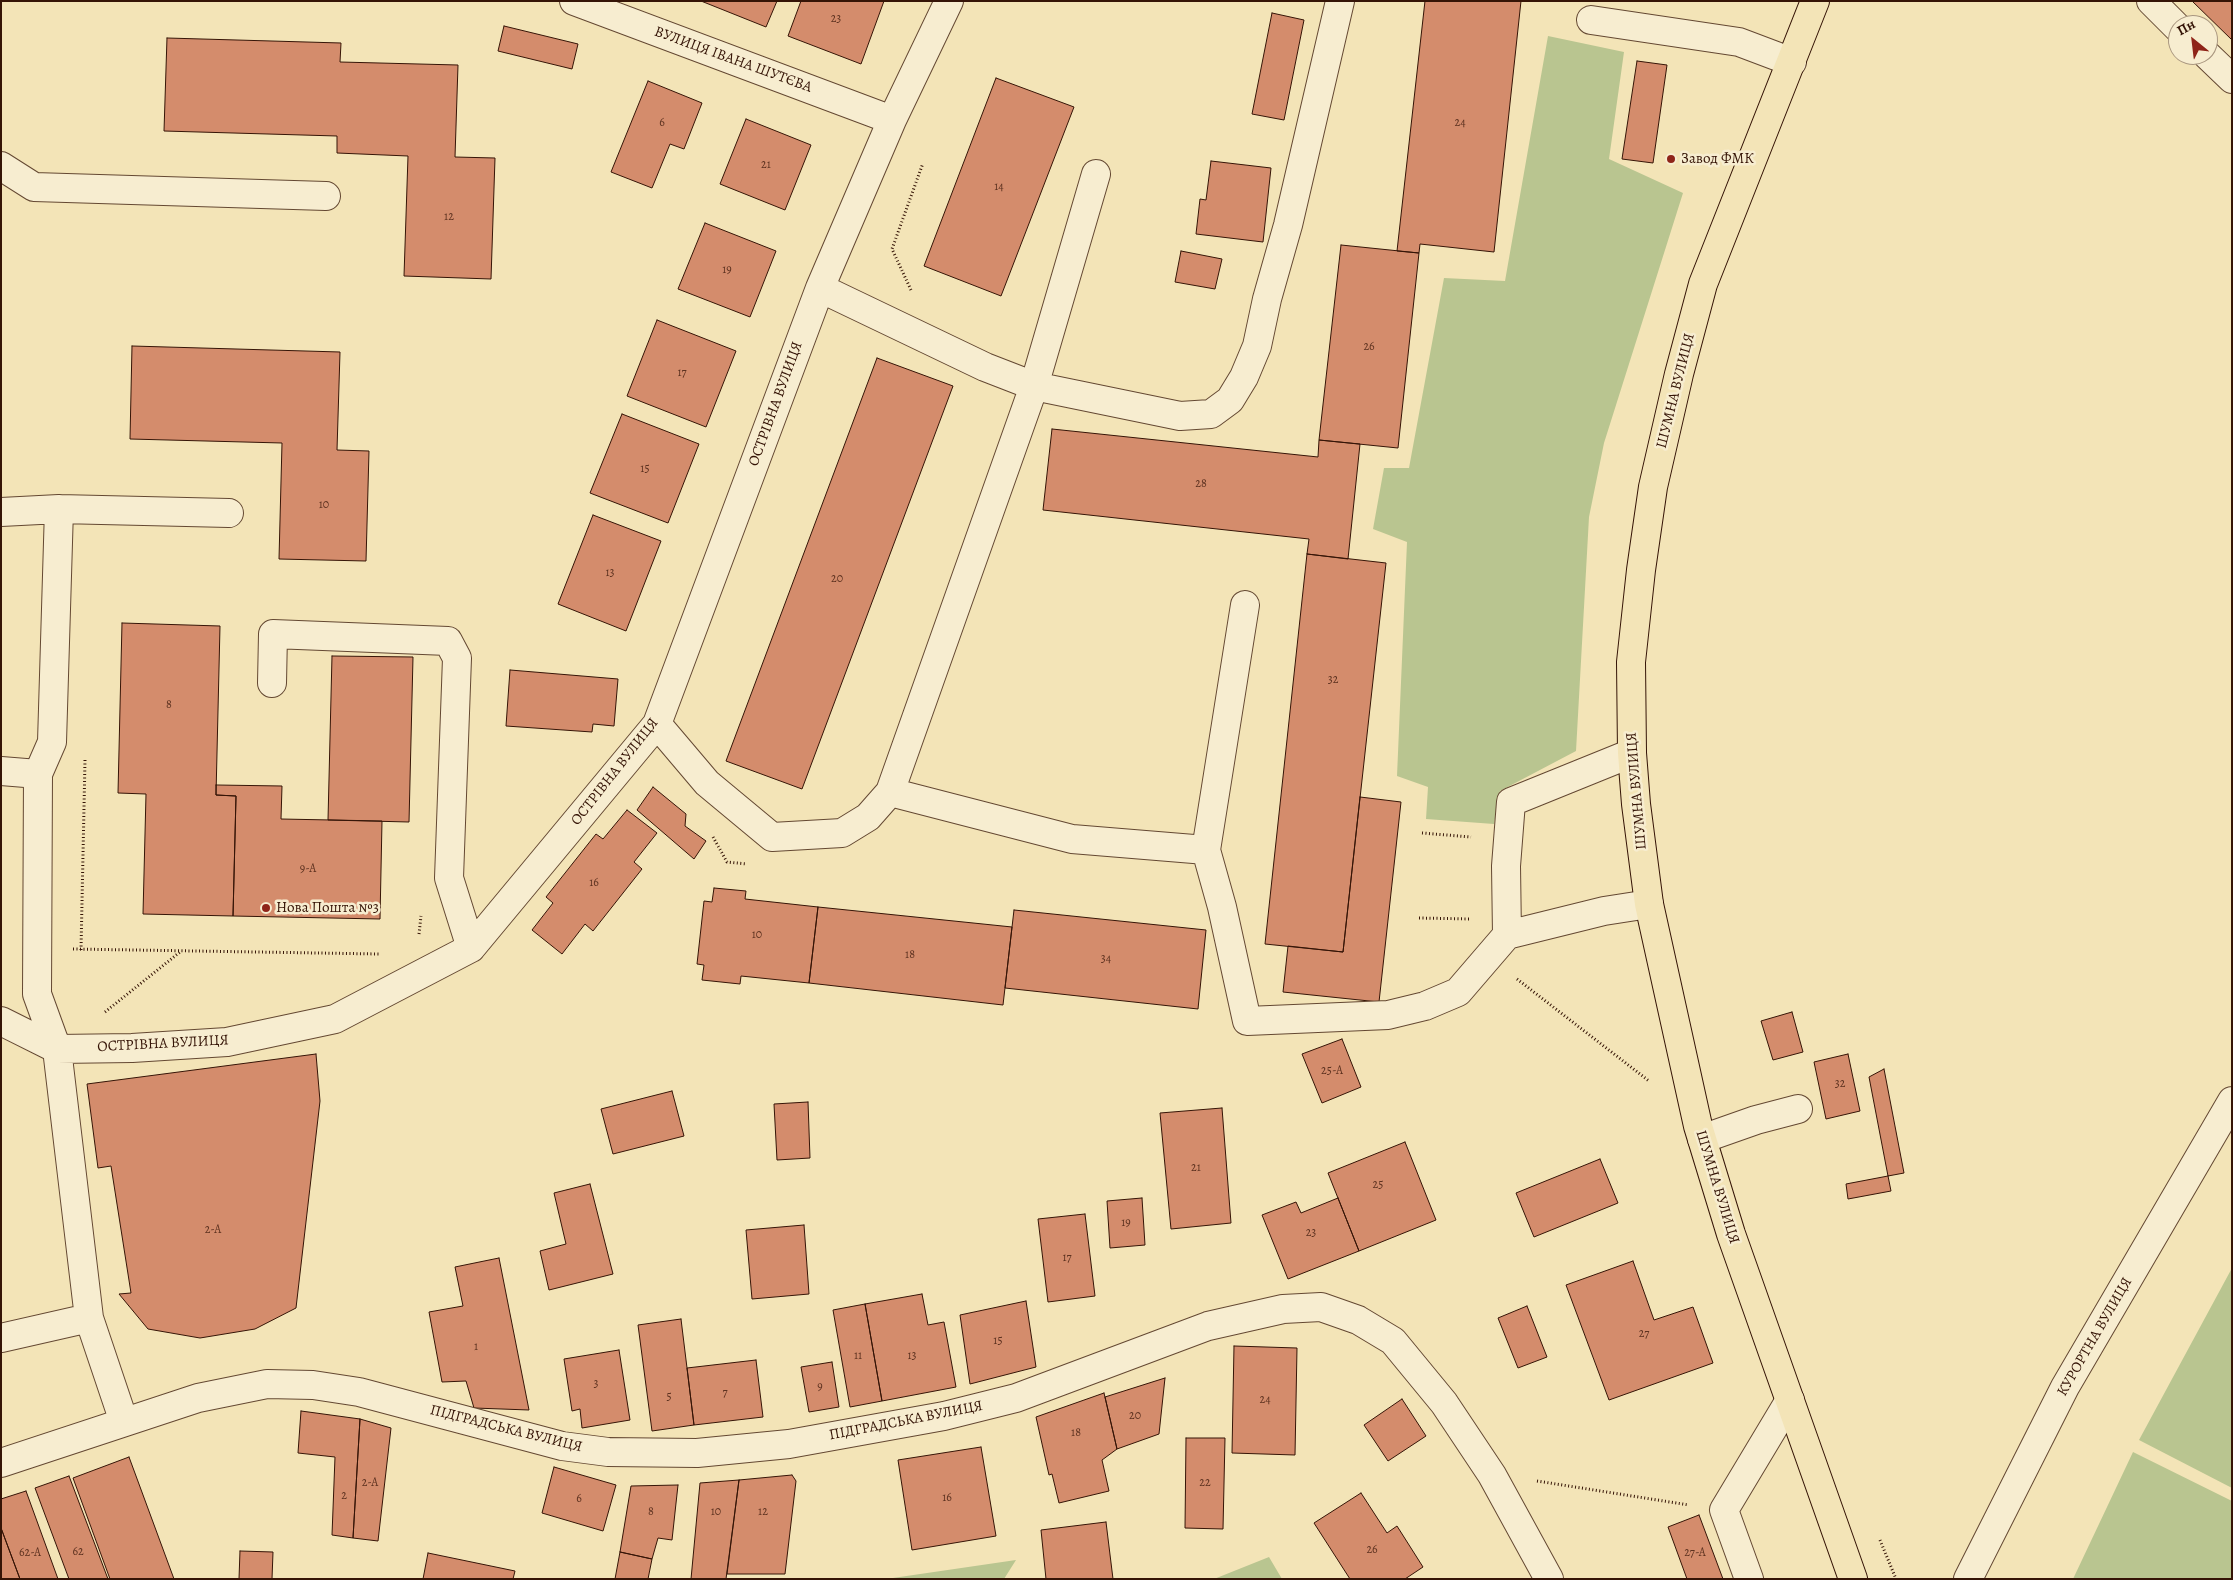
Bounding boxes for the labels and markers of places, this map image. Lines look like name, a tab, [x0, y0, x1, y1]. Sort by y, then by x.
place label: Завод ФМК	[1681, 150, 1754, 168]
marker: Завод ФМК	[1665, 153, 1677, 165]
place label: Нова Пошта №3	[276, 899, 379, 917]
marker: Нова Пошта №3	[260, 902, 272, 914]

